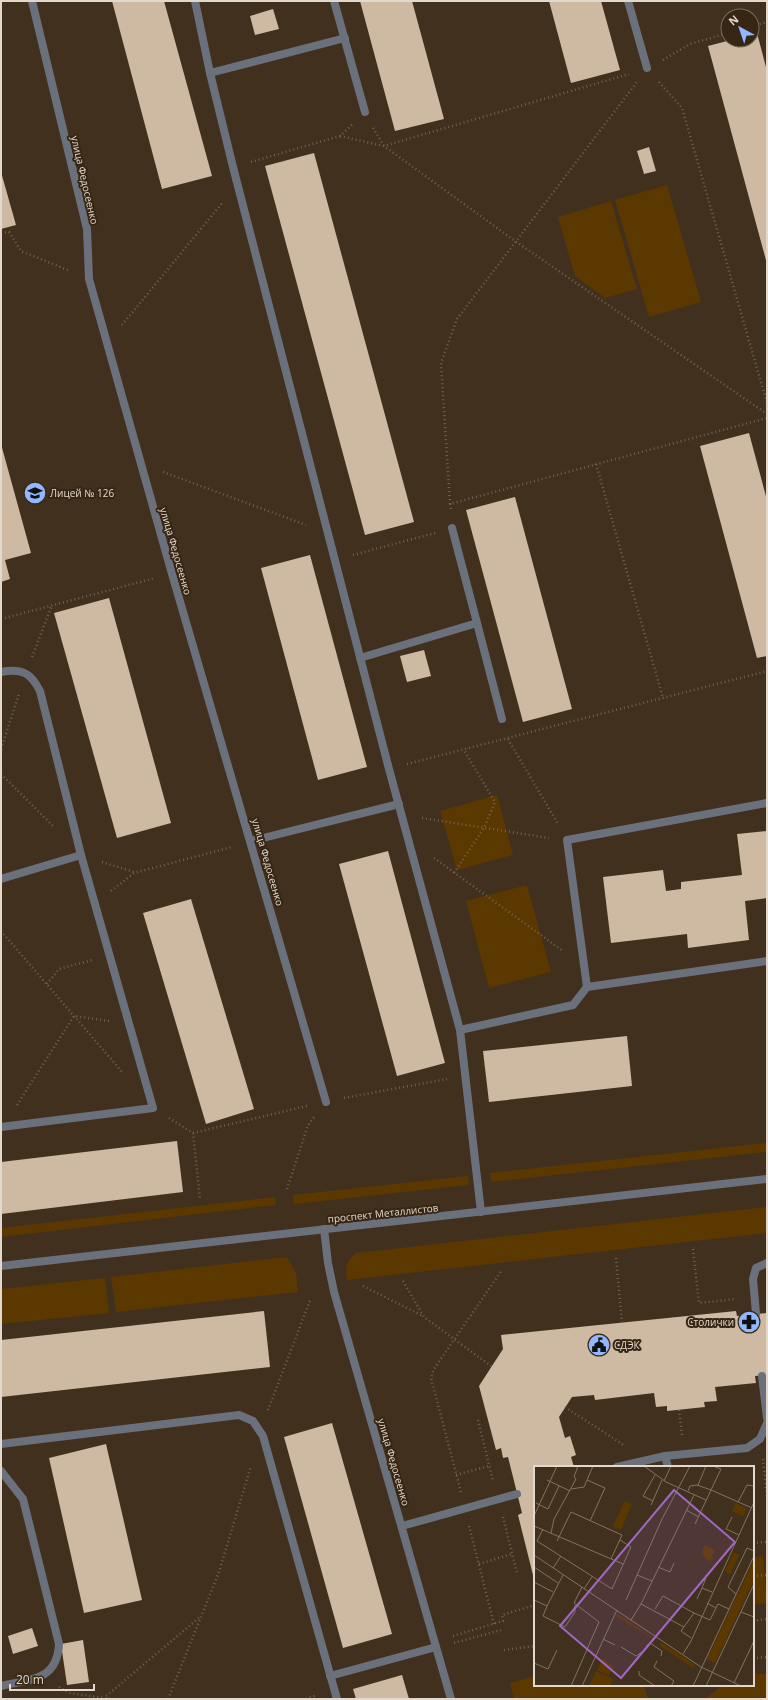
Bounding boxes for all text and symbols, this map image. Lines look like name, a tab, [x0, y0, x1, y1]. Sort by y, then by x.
north arrow	[720, 8, 760, 48]
text: N	[725, 11, 742, 29]
street label: улица Федосеенко	[68, 134, 102, 226]
school or university icon: Лицей № 126	[22, 480, 48, 506]
place label: Лицей № 126	[50, 486, 114, 500]
street label: улица Федосеенко	[157, 506, 195, 596]
street label: улица Федосеенко	[249, 817, 287, 907]
street label: проспект Металлистов	[327, 1200, 439, 1226]
pharmacy icon: Столички	[736, 1309, 762, 1335]
place label: Столички	[687, 1315, 734, 1329]
public building icon: СДЭК	[586, 1332, 612, 1358]
place label: СДЭК	[614, 1338, 640, 1352]
street label: улица Федосеенко	[375, 1417, 413, 1507]
inset map	[534, 1466, 754, 1686]
scale bar	[10, 1666, 94, 1692]
text: 20 m	[16, 1671, 44, 1688]

